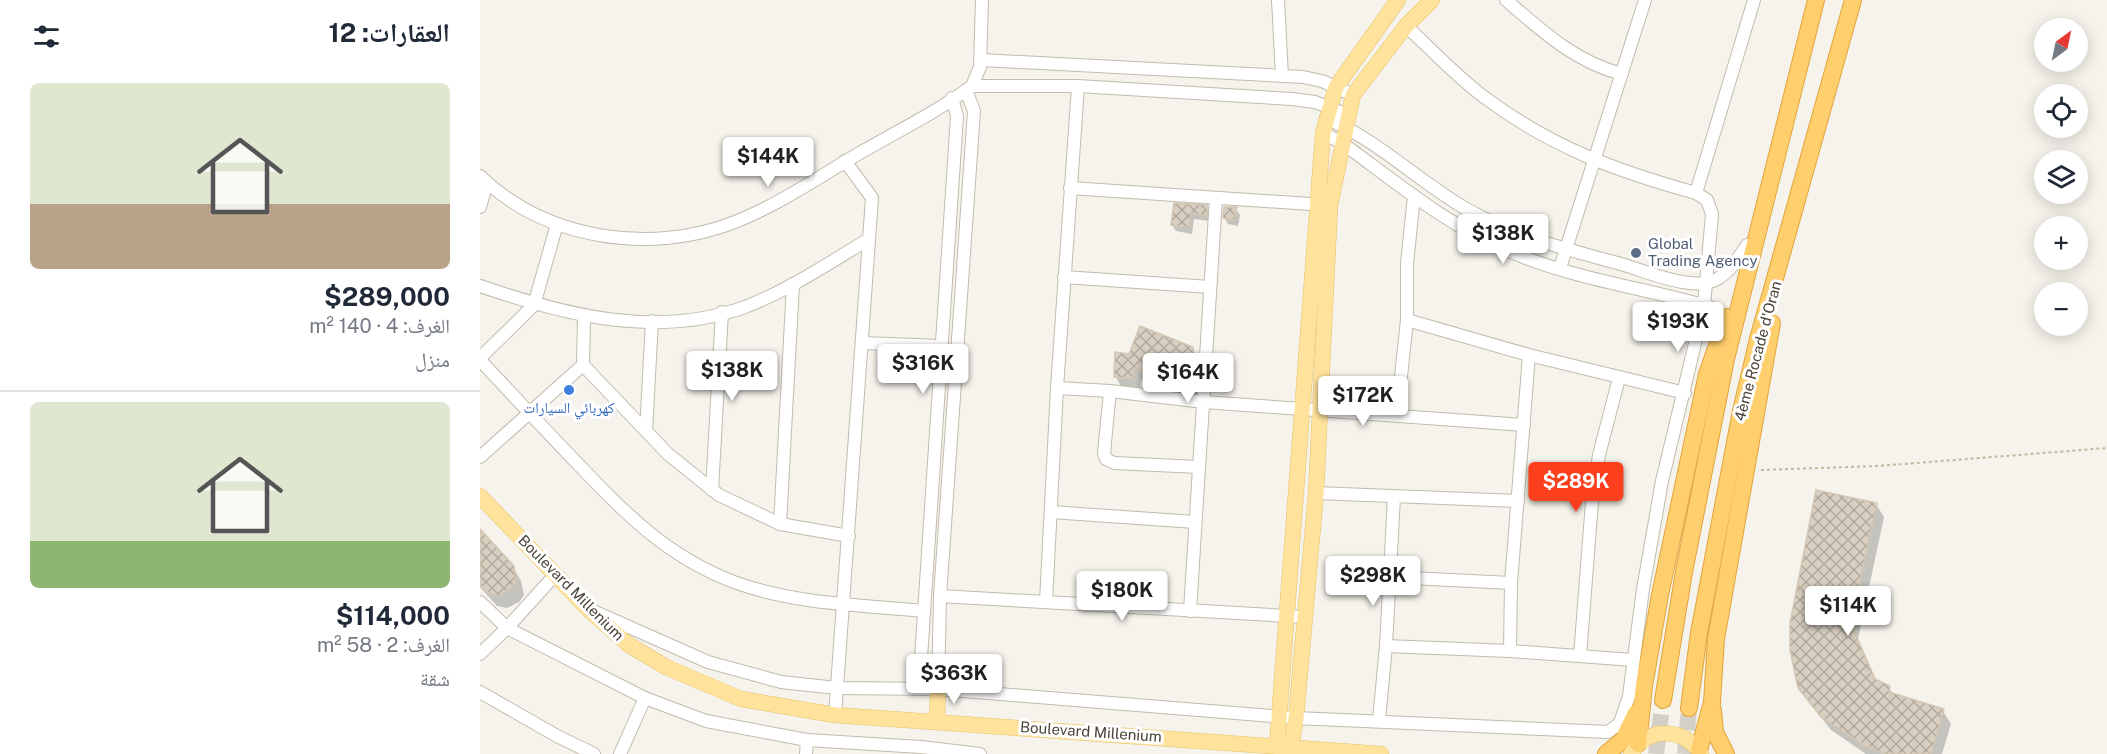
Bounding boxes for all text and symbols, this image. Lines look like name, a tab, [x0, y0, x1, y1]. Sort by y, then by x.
text: العقارات: 12	[329, 17, 450, 48]
north arrow	[2034, 18, 2088, 72]
map controls	[2034, 18, 2088, 336]
icon: filters	[30, 20, 63, 53]
button: locate	[2034, 84, 2088, 138]
icon: home	[186, 122, 294, 230]
pin: $144K	[726, 137, 810, 188]
text: $144K	[737, 144, 799, 168]
button: layers	[2034, 150, 2088, 204]
pin: $138K	[1461, 214, 1545, 265]
button: +	[2034, 216, 2088, 270]
text: $138K	[1471, 221, 1535, 245]
place label: Global Trading Agency	[1648, 235, 1758, 269]
marker: Global Trading Agency	[1629, 246, 1643, 260]
street label: 4ème Rocade d'Oran	[1731, 279, 1784, 423]
text: $289,000	[324, 281, 450, 312]
button: −	[2034, 282, 2088, 336]
pin: $193K	[1636, 302, 1720, 353]
text: $193K	[1647, 309, 1709, 333]
text: الغرف: 4 · 140 m²	[309, 314, 450, 338]
pin: $316K	[881, 344, 965, 395]
text: منزل	[415, 348, 450, 372]
pin: $138K	[690, 351, 774, 402]
text: $316K	[891, 351, 955, 375]
pin: $164K	[1146, 353, 1230, 404]
text: $138K	[700, 358, 764, 382]
text: $164K	[1157, 360, 1219, 384]
pin: $172K	[1321, 376, 1405, 427]
marker: كهربائي السيارات	[562, 383, 576, 397]
text: $172K	[1332, 383, 1394, 407]
place label: كهربائي السيارات	[524, 399, 614, 420]
icon: home	[186, 441, 294, 549]
pin: $289K	[1534, 462, 1618, 513]
text: $289K	[1542, 469, 1610, 493]
street label: Boulevard Millenium	[515, 531, 628, 644]
pin: $298K	[1331, 556, 1415, 607]
text: $298K	[1339, 563, 1407, 587]
pin: $180K	[1080, 571, 1164, 622]
text: $180K	[1091, 578, 1153, 602]
pin: $114K	[1806, 586, 1890, 637]
text: $114K	[1819, 593, 1877, 617]
text: $114,000	[336, 600, 450, 631]
text: الغرف: 2 · 58 m²	[317, 633, 450, 657]
pin: $363K	[912, 654, 996, 705]
text: $363K	[920, 661, 988, 685]
text: شقة	[420, 667, 450, 691]
street label: Boulevard Millenium	[1020, 718, 1163, 745]

